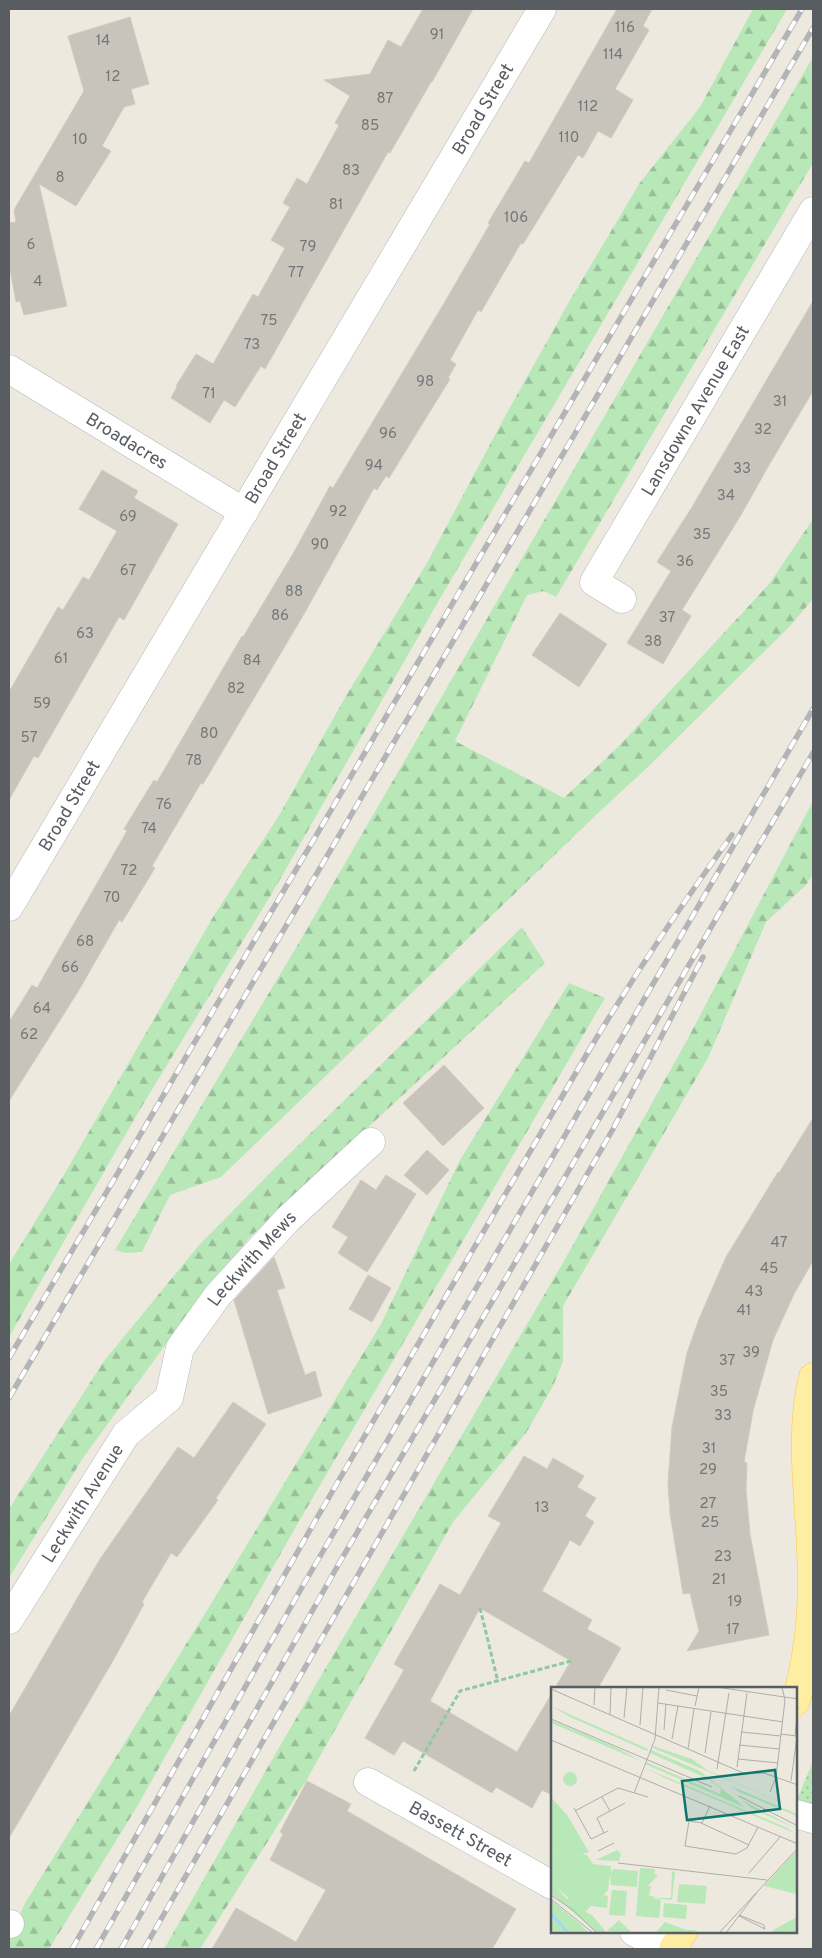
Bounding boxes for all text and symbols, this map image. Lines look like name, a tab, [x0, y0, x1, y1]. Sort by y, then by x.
house number: 116	[615, 19, 635, 38]
house number: 91	[430, 26, 444, 45]
house number: 14	[96, 32, 110, 51]
house number: 114	[603, 46, 623, 65]
street label: Broad Street	[448, 60, 520, 160]
house number: 12	[106, 68, 120, 87]
house number: 87	[377, 90, 394, 109]
house number: 112	[578, 98, 598, 117]
house number: 85	[361, 117, 379, 136]
house number: 110	[559, 129, 579, 148]
house number: 10	[72, 131, 88, 150]
house number: 83	[342, 162, 360, 181]
house number: 8	[55, 169, 65, 188]
house number: 81	[329, 196, 343, 215]
house number: 106	[504, 209, 528, 228]
house number: 6	[27, 236, 36, 255]
house number: 79	[300, 238, 316, 257]
house number: 77	[288, 264, 304, 283]
house number: 4	[33, 273, 43, 292]
house number: 75	[260, 312, 278, 331]
street label: Lansdowne Avenue East	[637, 322, 756, 501]
house number: 73	[244, 336, 260, 355]
house number: 98	[416, 373, 434, 392]
house number: 71	[202, 385, 216, 404]
house number: 31	[773, 393, 787, 412]
street label: Broadacres	[81, 408, 171, 476]
street label: Broad Street	[241, 409, 313, 509]
house number: 32	[754, 421, 772, 440]
house number: 96	[379, 425, 397, 444]
house number: 94	[365, 457, 383, 476]
house number: 33	[733, 460, 751, 479]
house number: 34	[717, 487, 735, 506]
house number: 92	[329, 503, 347, 522]
house number: 69	[119, 508, 137, 527]
house number: 35	[693, 526, 711, 545]
house number: 90	[311, 536, 329, 555]
house number: 36	[676, 553, 694, 572]
house number: 67	[120, 562, 136, 581]
house number: 88	[285, 583, 303, 602]
house number: 86	[271, 607, 289, 626]
house number: 37	[659, 609, 676, 628]
house number: 63	[76, 625, 94, 644]
house number: 38	[644, 633, 662, 652]
house number: 61	[54, 650, 68, 669]
house number: 84	[243, 652, 261, 671]
house number: 82	[227, 680, 245, 699]
house number: 59	[33, 695, 51, 714]
house number: 80	[200, 725, 218, 744]
house number: 57	[21, 729, 38, 748]
house number: 78	[186, 752, 202, 771]
street label: Broad Street	[34, 756, 107, 856]
house number: 76	[156, 796, 172, 815]
house number: 74	[141, 820, 157, 839]
house number: 72	[121, 862, 137, 881]
house number: 70	[103, 889, 121, 908]
house number: 68	[76, 933, 94, 952]
house number: 66	[61, 959, 79, 978]
house number: 64	[33, 1000, 51, 1019]
house number: 62	[20, 1026, 38, 1045]
street label: Leckwith Mews	[203, 1207, 302, 1312]
house number: 47	[771, 1234, 788, 1253]
house number: 45	[760, 1260, 778, 1279]
house number: 43	[745, 1283, 763, 1302]
house number: 41	[737, 1302, 751, 1321]
house number: 39	[742, 1344, 760, 1363]
house number: 37	[719, 1352, 736, 1371]
house number: 35	[710, 1383, 728, 1402]
house number: 33	[714, 1407, 732, 1426]
street label: Leckwith Avenue	[38, 1440, 130, 1568]
house number: 31	[702, 1440, 716, 1459]
house number: 29	[699, 1461, 717, 1480]
house number: 27	[700, 1495, 717, 1514]
house number: 13	[535, 1499, 549, 1518]
house number: 25	[701, 1514, 719, 1533]
house number: 23	[714, 1548, 732, 1567]
house number: 21	[712, 1571, 726, 1590]
house number: 19	[728, 1593, 742, 1612]
house number: 17	[726, 1621, 740, 1640]
inset map	[551, 1687, 797, 1933]
street label: Bassett Street	[404, 1797, 516, 1873]

